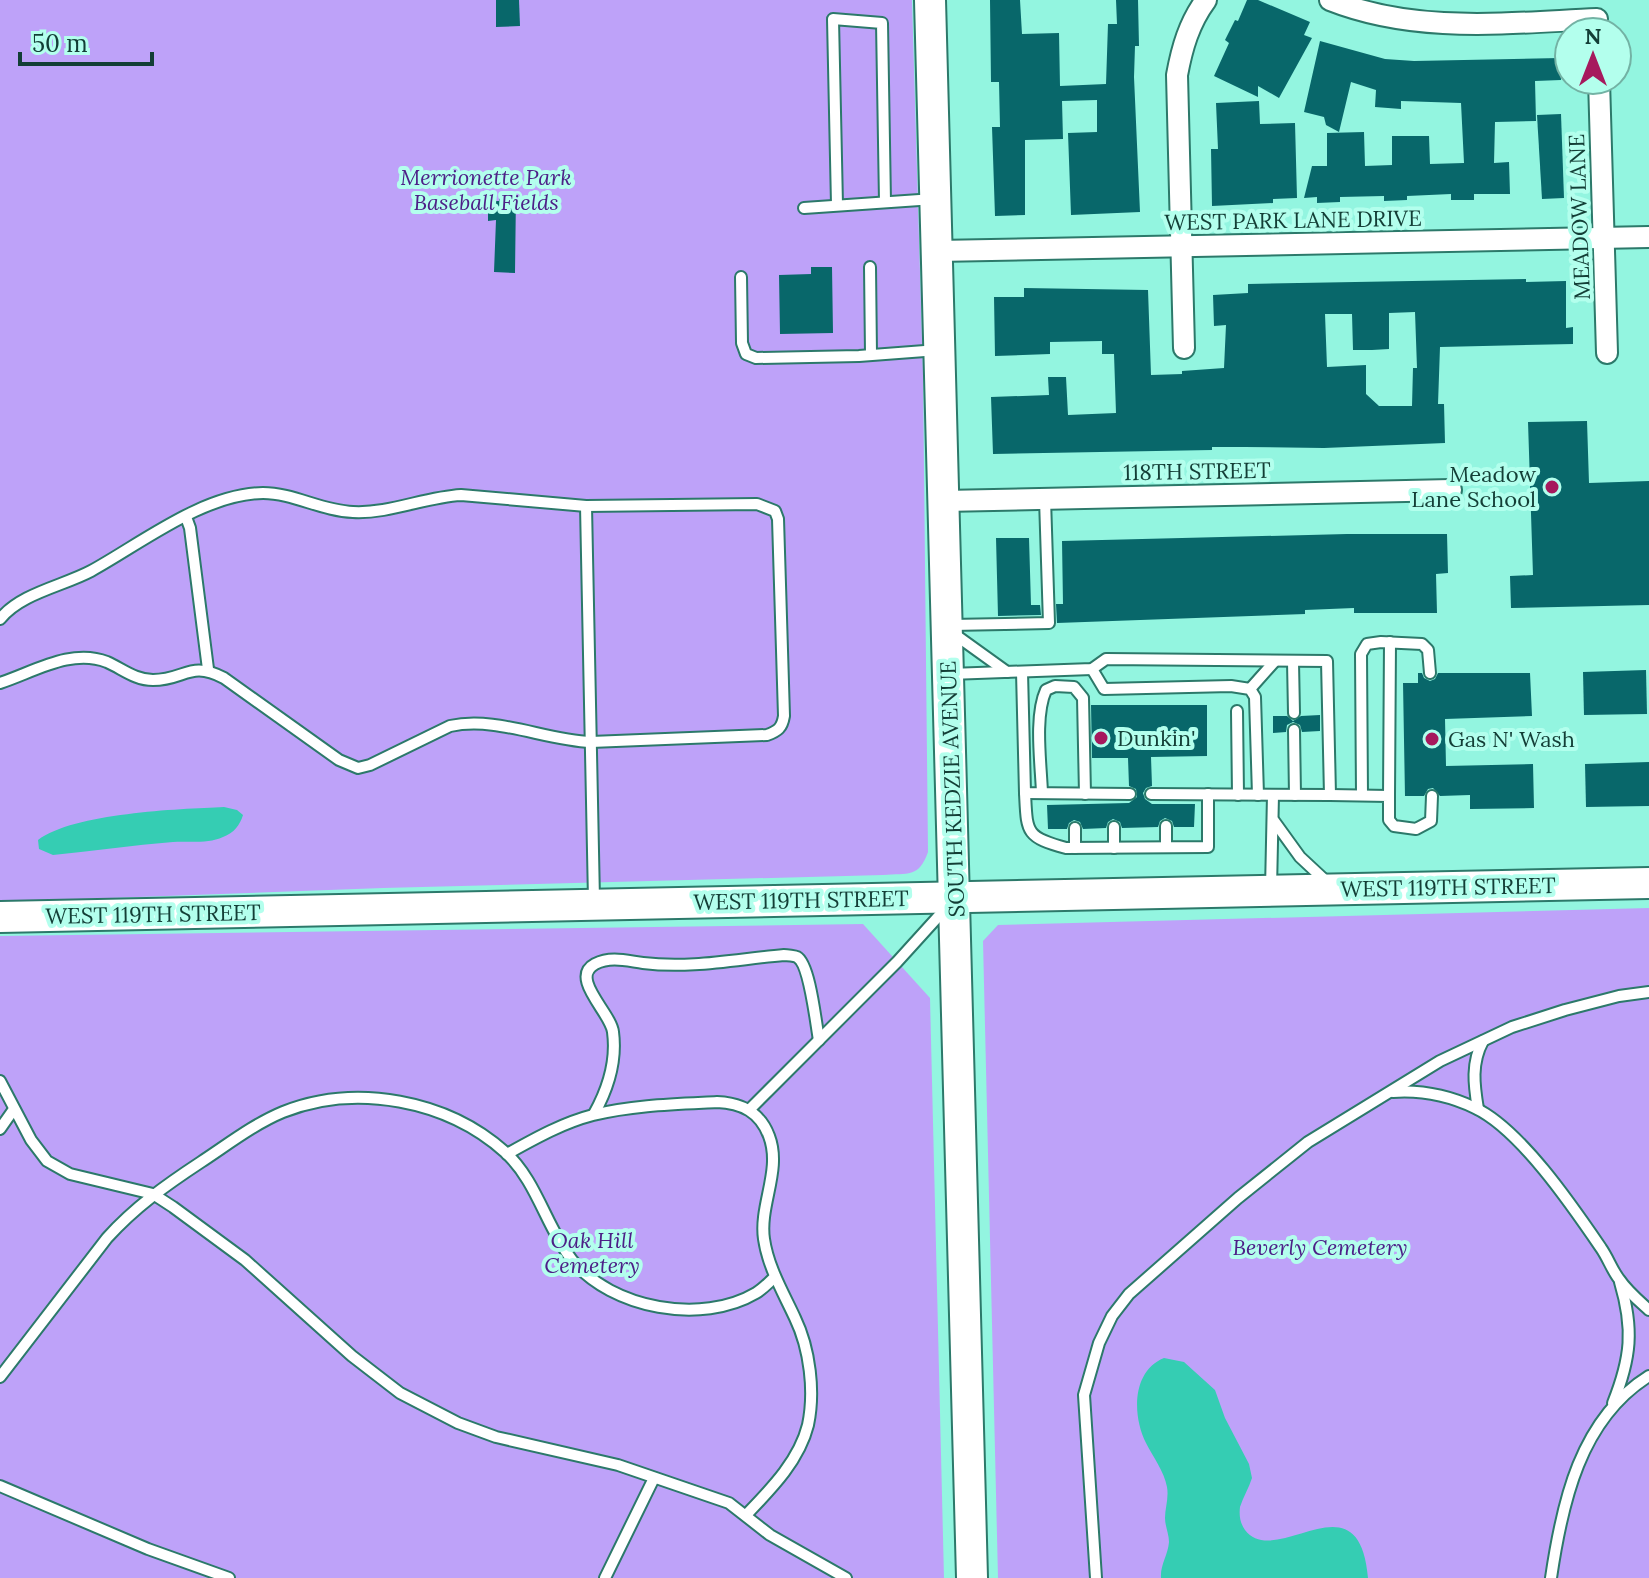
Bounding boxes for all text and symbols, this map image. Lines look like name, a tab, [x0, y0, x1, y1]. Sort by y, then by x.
scale bar	[20, 16, 152, 66]
north arrow	[1553, 16, 1633, 96]
text: N	[1584, 22, 1602, 50]
text: 50 m	[32, 28, 88, 59]
street label: MEADOW LANE	[1562, 133, 1596, 301]
park label: Merrionette Park Baseball Fields	[400, 163, 572, 216]
street label: WEST PARK LANE DRIVE	[1164, 204, 1422, 236]
street label: 118TH STREET	[1123, 456, 1271, 486]
place label: Meadow Lane School	[1411, 460, 1536, 513]
marker: Meadow Lane School	[1543, 478, 1561, 496]
street label: SOUTH KEDZIE AVENUE	[934, 660, 970, 918]
place label: Dunkin'	[1117, 724, 1196, 752]
place label: Gas N' Wash	[1448, 725, 1575, 753]
marker: Dunkin'	[1092, 729, 1110, 747]
marker: Gas N' Wash	[1423, 730, 1441, 748]
street label: WEST 119TH STREET	[1340, 871, 1556, 903]
street label: WEST 119TH STREET	[693, 884, 909, 916]
street label: WEST 119TH STREET	[45, 898, 261, 930]
park label: Oak Hill Cemetery	[544, 1226, 640, 1279]
park label: Beverly Cemetery	[1233, 1233, 1408, 1261]

